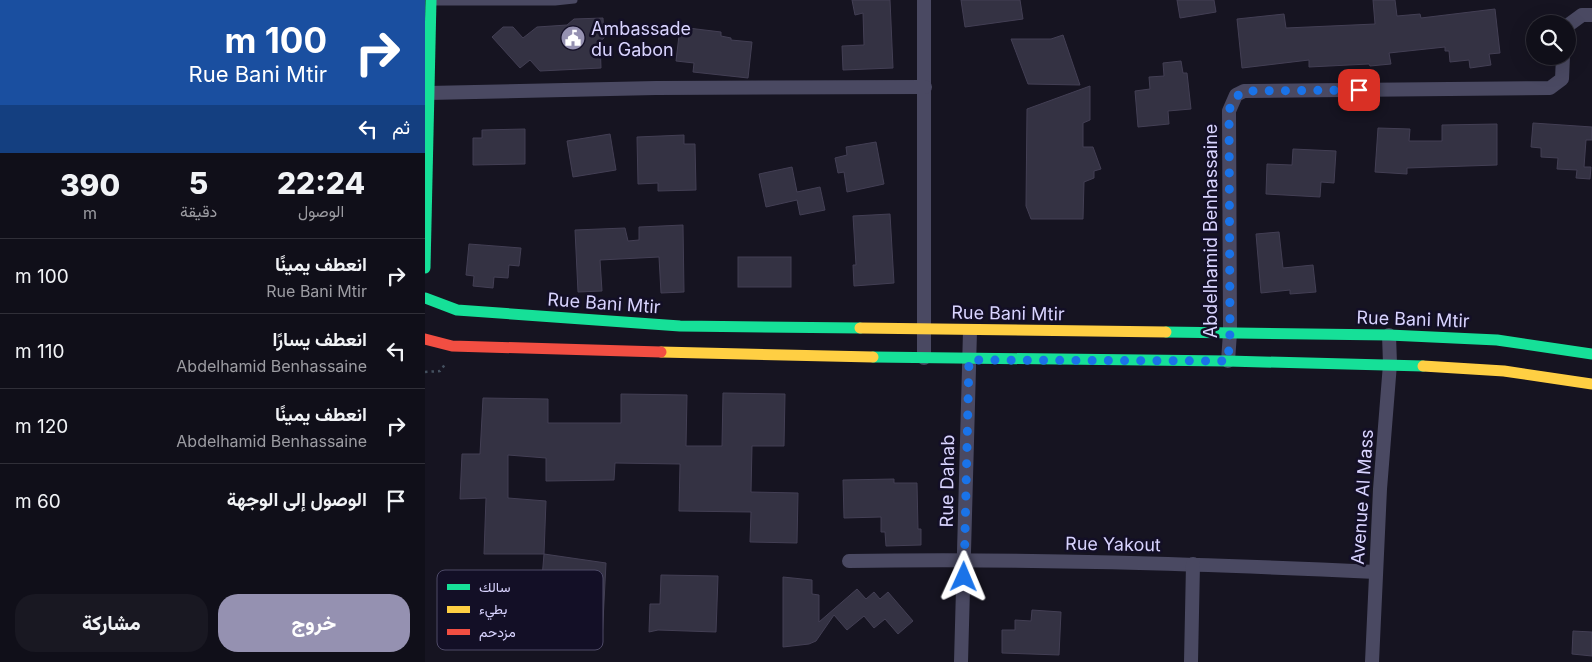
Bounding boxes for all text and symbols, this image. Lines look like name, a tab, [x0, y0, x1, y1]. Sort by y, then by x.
map controls	[1526, 15, 1576, 65]
button: search	[1526, 15, 1576, 65]
place label: Ambassade du Gabon	[591, 18, 691, 60]
text: 100 m	[224, 19, 327, 61]
icon: right	[345, 20, 410, 85]
public building icon: Ambassade du Gabon	[560, 25, 586, 51]
text: Rue Bani Mtir	[189, 61, 327, 87]
pin	[1338, 69, 1380, 111]
icon: arrive	[1345, 76, 1373, 104]
icon: left	[354, 115, 382, 143]
text: ثم	[392, 116, 410, 139]
street label: Abdelhamid Benhassaine	[1200, 124, 1221, 338]
text: 5	[189, 165, 208, 201]
text: 22:24	[277, 165, 365, 201]
text: 390	[60, 167, 120, 203]
text: دقيقة	[180, 201, 217, 221]
text: الوصول	[298, 201, 344, 221]
text: m	[83, 203, 97, 223]
text: انعطف يمينًا	[275, 253, 367, 276]
icon: right	[382, 262, 410, 290]
text: 100 m	[15, 265, 69, 288]
text: Rue Bani Mtir	[266, 281, 367, 301]
street label: Rue Bani Mtir	[547, 289, 661, 317]
street label: Rue Bani Mtir	[951, 302, 1065, 324]
street label: Rue Bani Mtir	[1356, 307, 1470, 331]
text: انعطف يسارًا	[273, 328, 367, 351]
icon: left	[382, 337, 410, 365]
text: 110 m	[15, 340, 64, 363]
text: Abdelhamid Benhassaine	[176, 356, 367, 376]
text: انعطف يمينًا	[275, 403, 367, 426]
icon: right	[382, 412, 410, 440]
text: 120 m	[15, 415, 68, 438]
street label: Avenue Al Mass	[1347, 429, 1377, 565]
text: Abdelhamid Benhassaine	[176, 431, 367, 451]
street label: Rue Dahab	[936, 434, 958, 528]
icon: arrive	[382, 487, 410, 515]
text: الوصول إلى الوجهة	[227, 488, 367, 511]
text: 60 m	[15, 490, 61, 513]
street label: Rue Yakout	[1065, 533, 1161, 555]
position arrow	[937, 550, 989, 602]
legend	[437, 570, 603, 650]
text: سالك	[479, 578, 510, 595]
button: مشاركة	[15, 594, 208, 652]
button: خروج	[218, 594, 410, 652]
text: بطيء	[479, 600, 507, 621]
text: مزدحم	[479, 623, 516, 641]

